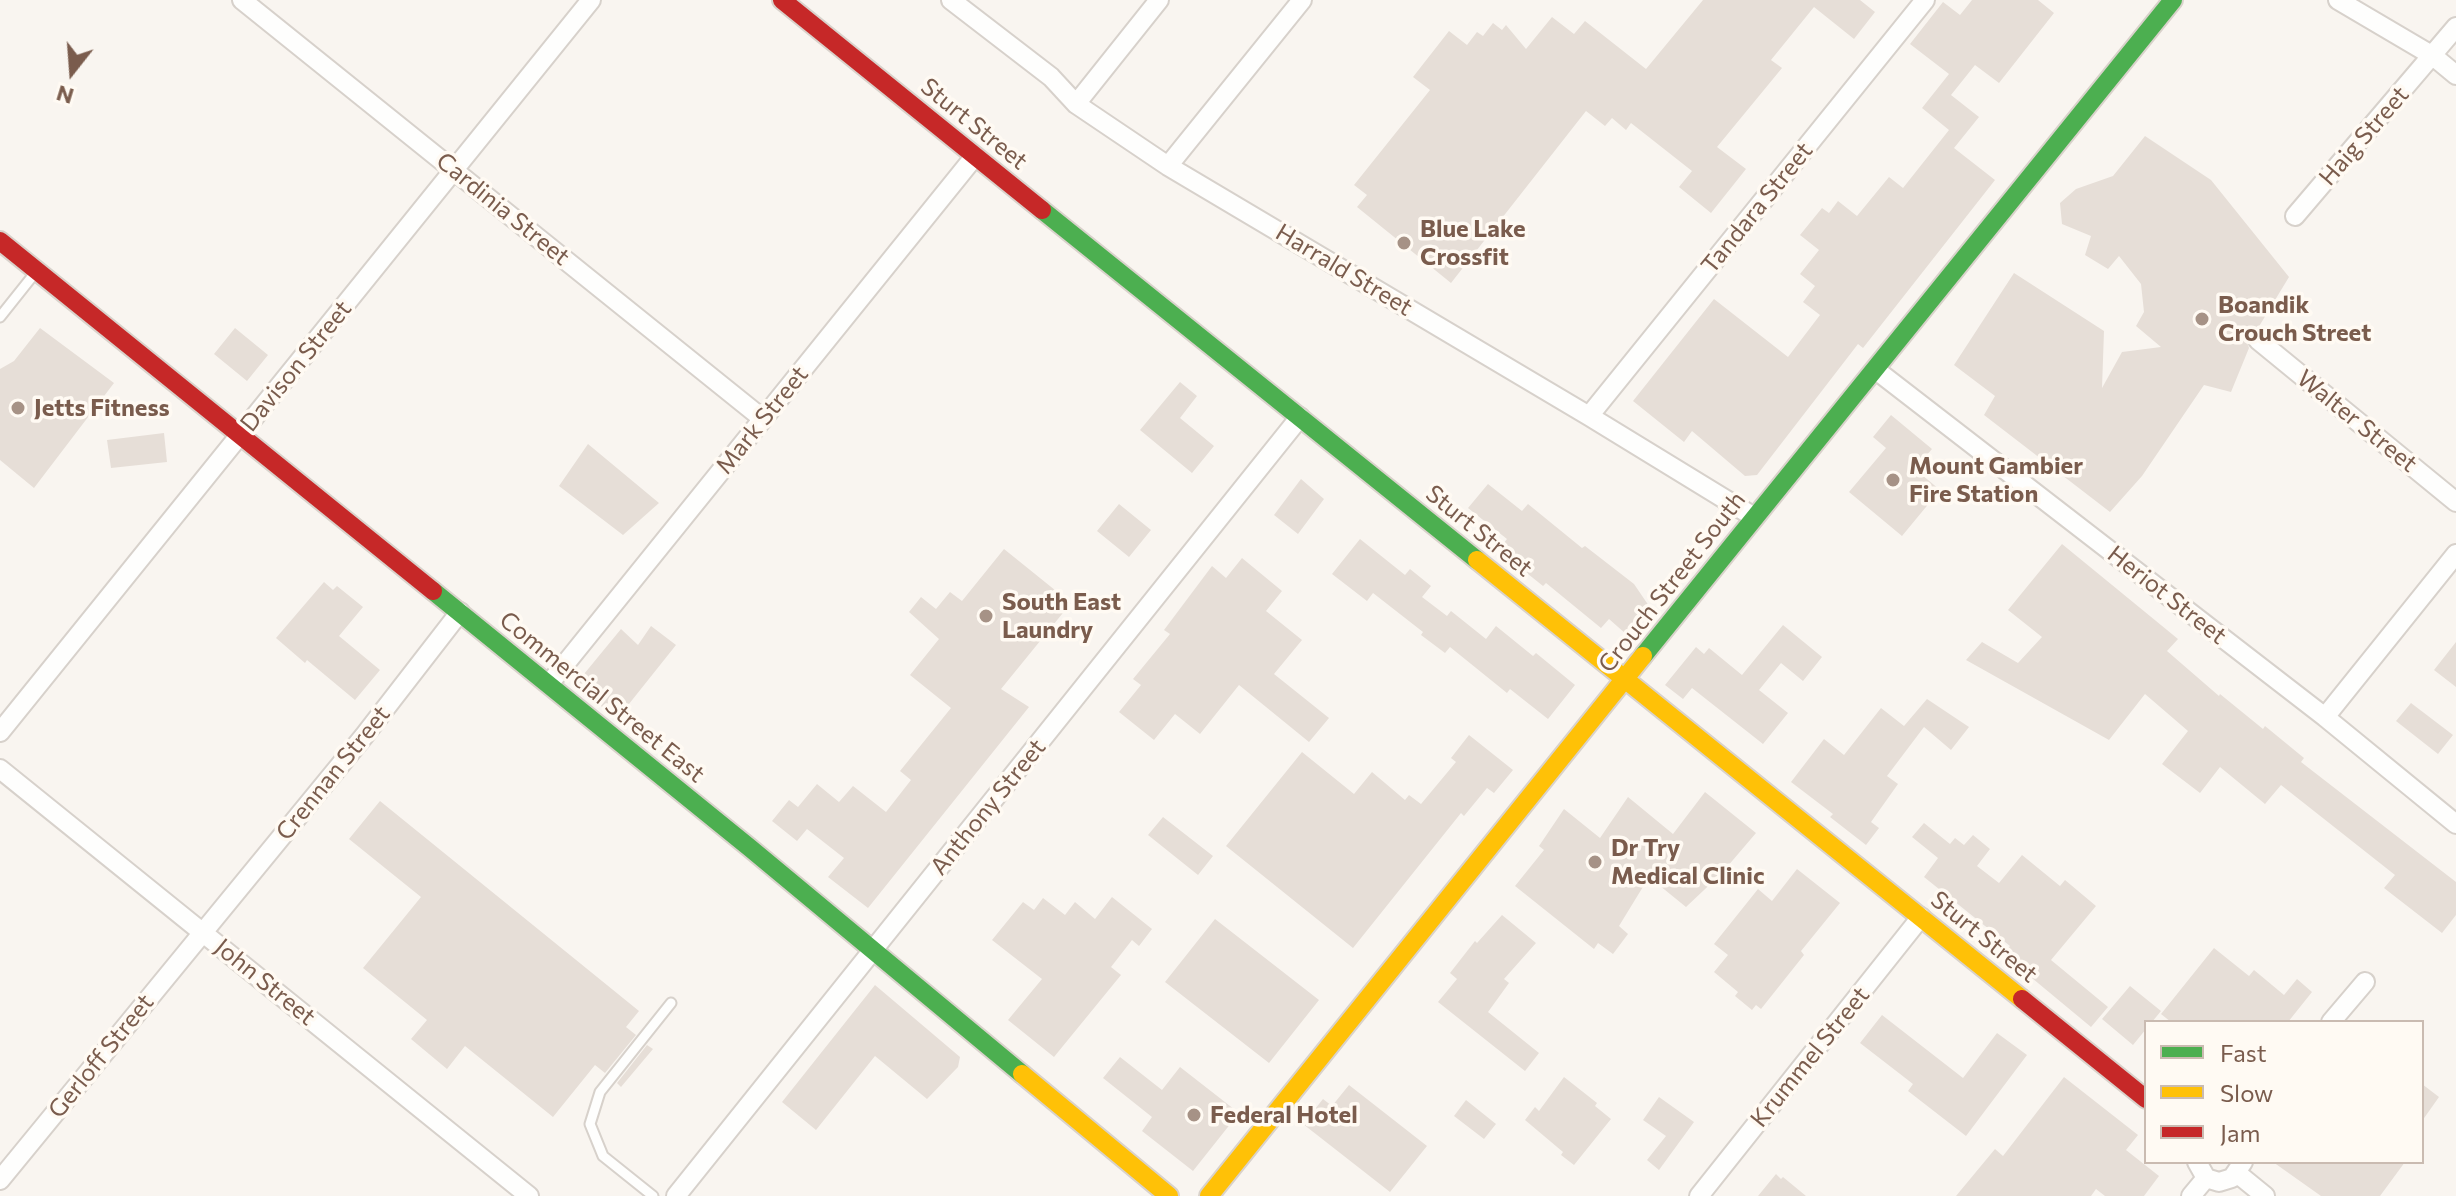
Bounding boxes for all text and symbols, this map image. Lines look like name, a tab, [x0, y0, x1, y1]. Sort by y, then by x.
north arrow	[32, 32, 112, 112]
street label: Sturt Street	[915, 72, 1033, 176]
text: N	[53, 80, 77, 111]
street label: Haig Street	[2313, 80, 2415, 192]
street label: Tandara Street	[1695, 137, 1819, 279]
street label: Cardinia Street	[431, 146, 575, 272]
place label: Blue Lake Crossfit	[1420, 215, 1526, 271]
street label: Harrald Street	[1270, 218, 1418, 322]
marker: Blue Lake Crossfit	[1395, 234, 1413, 252]
place label: Boandik Crouch Street	[2218, 291, 2371, 347]
street label: Davison Street	[235, 295, 357, 437]
marker: Boandik Crouch Street	[2193, 310, 2211, 328]
street label: Mark Street	[710, 360, 814, 480]
street label: Walter Street	[2291, 364, 2423, 478]
place label: Jetts Fitness	[34, 394, 170, 422]
marker: Jetts Fitness	[9, 399, 27, 417]
place label: Mount Gambier Fire Station	[1909, 452, 2083, 508]
marker: Mount Gambier Fire Station	[1884, 471, 1902, 489]
street label: Sturt Street	[1420, 479, 1538, 583]
street label: Crouch Street South	[1592, 486, 1752, 678]
street label: Heriot Street	[2102, 540, 2232, 650]
place label: South East Laundry	[1002, 588, 1121, 644]
street label: Commercial Street East	[494, 605, 710, 789]
marker: South East Laundry	[977, 607, 995, 625]
street label: Crennan Street	[270, 700, 396, 846]
street label: Anthony Street	[924, 733, 1052, 881]
place label: Dr Try Medical Clinic	[1611, 834, 1765, 890]
marker: Dr Try Medical Clinic	[1586, 853, 1604, 871]
street label: Sturt Street	[1925, 885, 2043, 989]
street label: John Street	[209, 933, 321, 1031]
street label: Krummel Street	[1745, 981, 1875, 1133]
street label: Gerloff Street	[42, 988, 160, 1124]
legend	[2144, 1020, 2424, 1164]
text: Fast	[2220, 1038, 2267, 1067]
text: Slow	[2220, 1078, 2273, 1107]
place label: Federal Hotel	[1210, 1101, 1358, 1129]
marker: Federal Hotel	[1185, 1106, 1203, 1124]
text: Jam	[2220, 1118, 2260, 1147]

